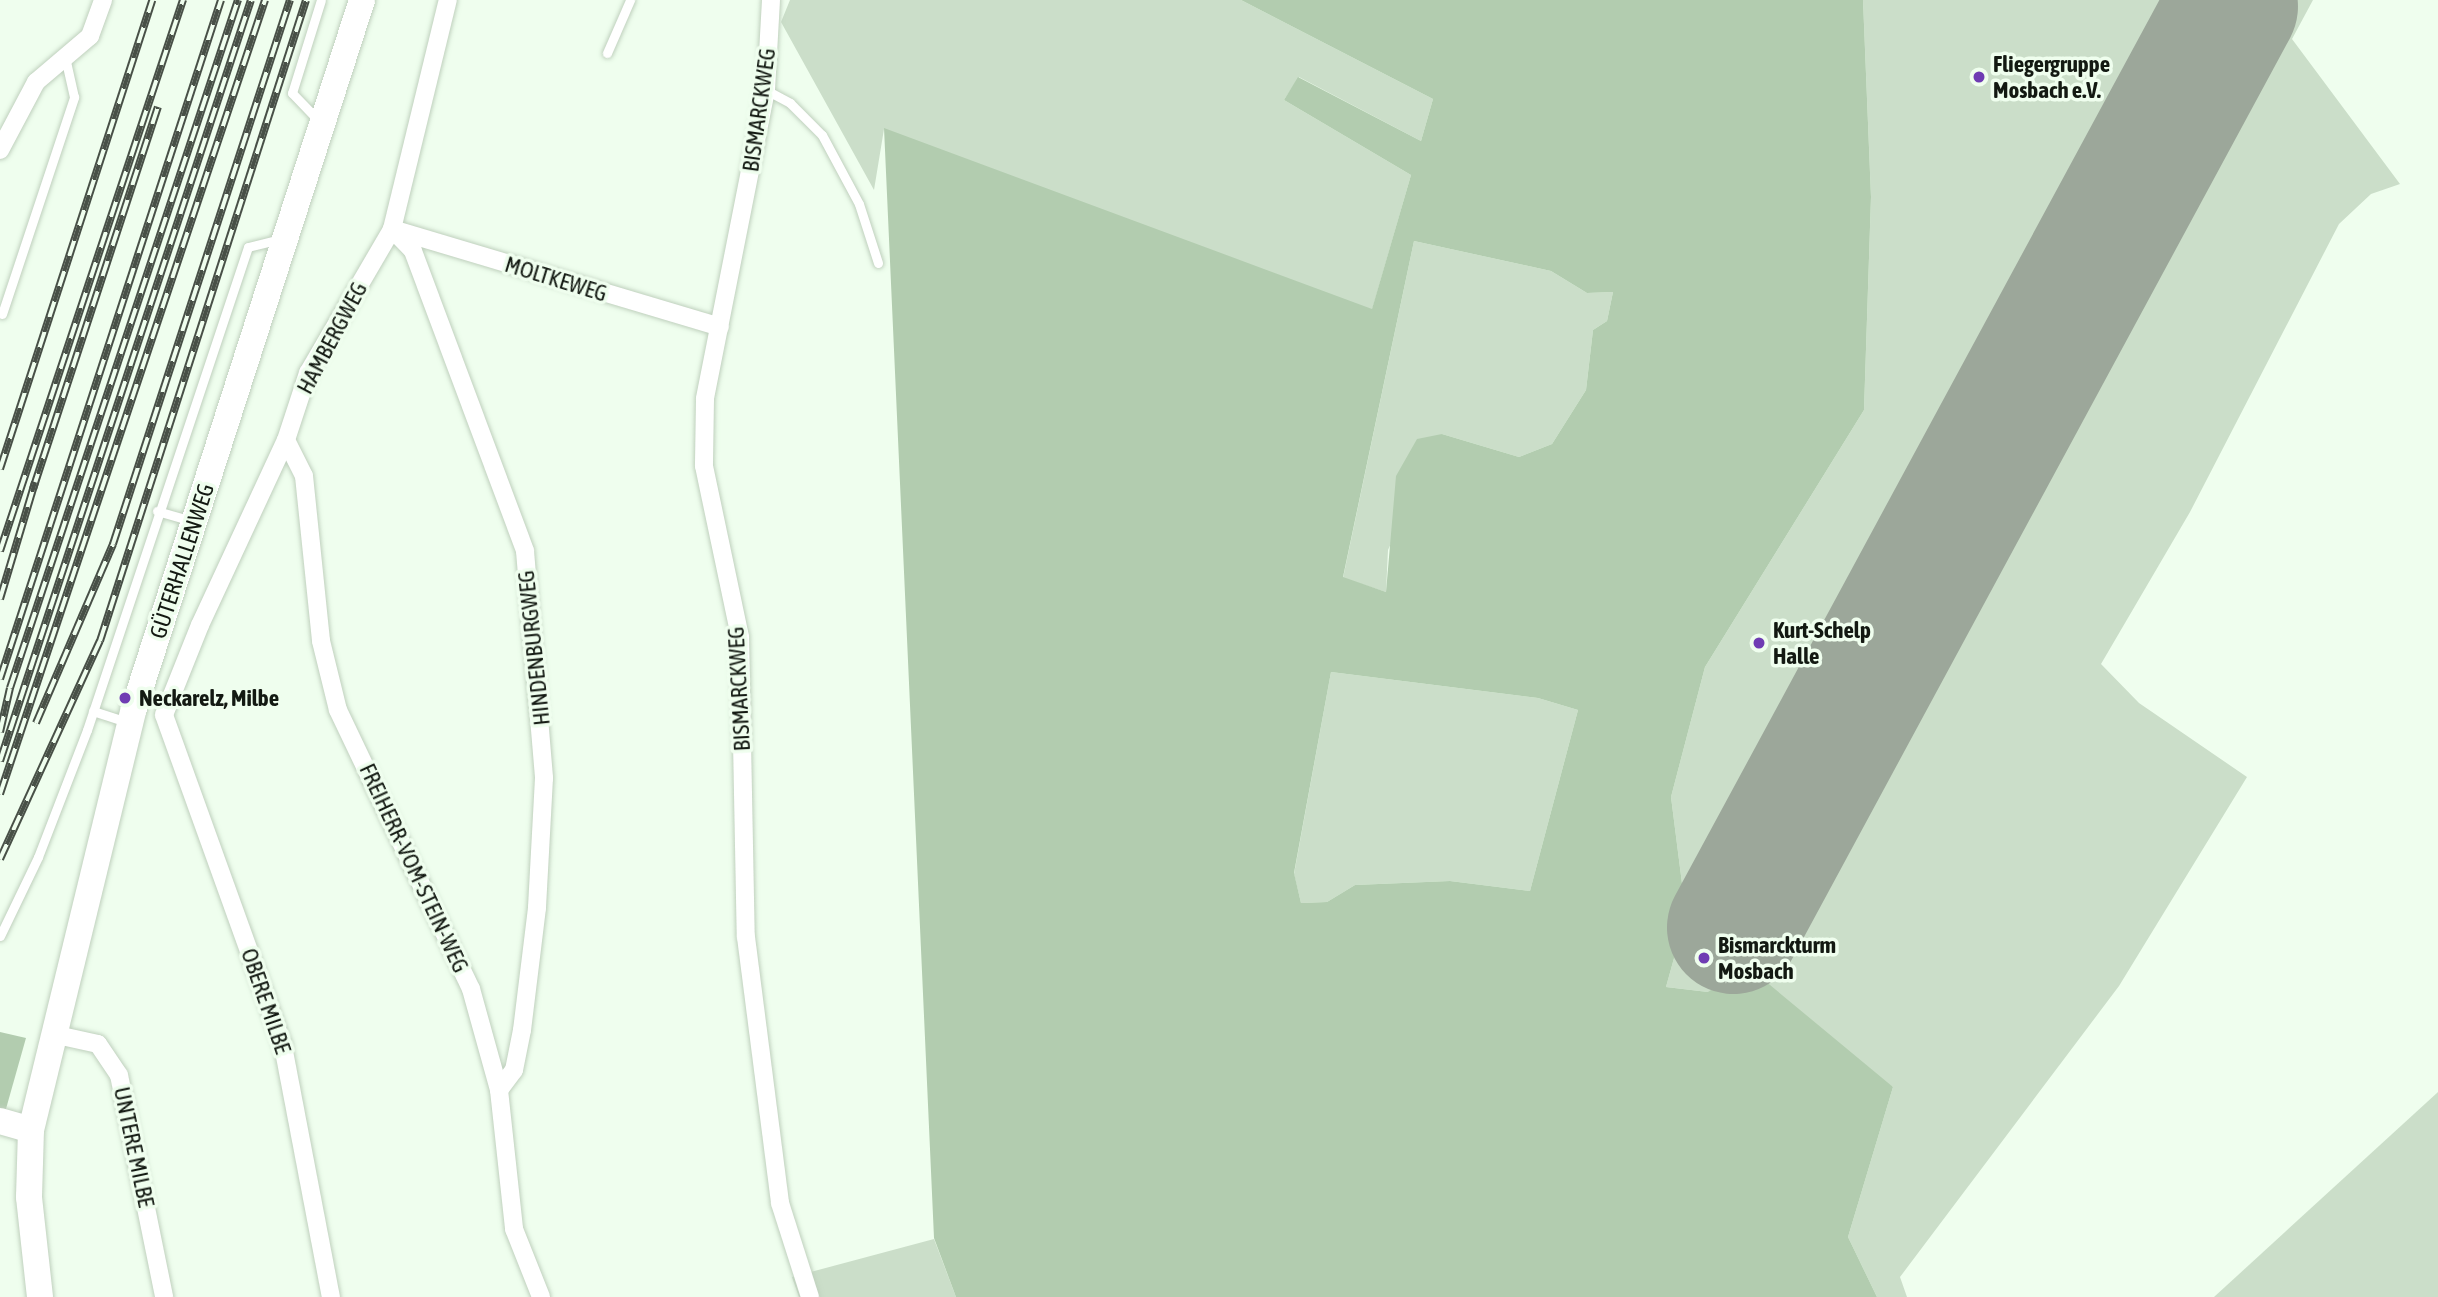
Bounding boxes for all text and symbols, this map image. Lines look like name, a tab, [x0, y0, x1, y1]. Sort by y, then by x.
street label: BISMARCKWEG	[737, 46, 781, 174]
place label: Fliegergruppe Mosbach e.V.	[1993, 50, 2110, 104]
marker: Fliegergruppe Mosbach e.V.	[1971, 69, 1987, 85]
street label: MOLTKEWEG	[502, 250, 610, 308]
street label: HAMBERGWEG	[291, 277, 373, 399]
street label: GÜTERHALLENWEG	[144, 480, 220, 642]
street label: HINDENBURGWEG	[512, 569, 556, 727]
place label: Kurt-Schelp Halle	[1773, 616, 1871, 670]
street label: BISMARCKWEG	[722, 626, 756, 752]
marker: Kurt-Schelp Halle	[1751, 635, 1767, 651]
place label: Neckarelz, Milbe	[139, 684, 279, 712]
marker: Neckarelz, Milbe	[117, 690, 133, 706]
street label: FREIHERR-VOM-STEIN-WEG	[353, 759, 475, 977]
place label: Bismarckturm Mosbach	[1718, 931, 1836, 985]
street label: OBERE MILBE	[235, 945, 297, 1057]
marker: Bismarckturm Mosbach	[1696, 950, 1712, 966]
street label: UNTERE MILBE	[108, 1084, 160, 1210]

